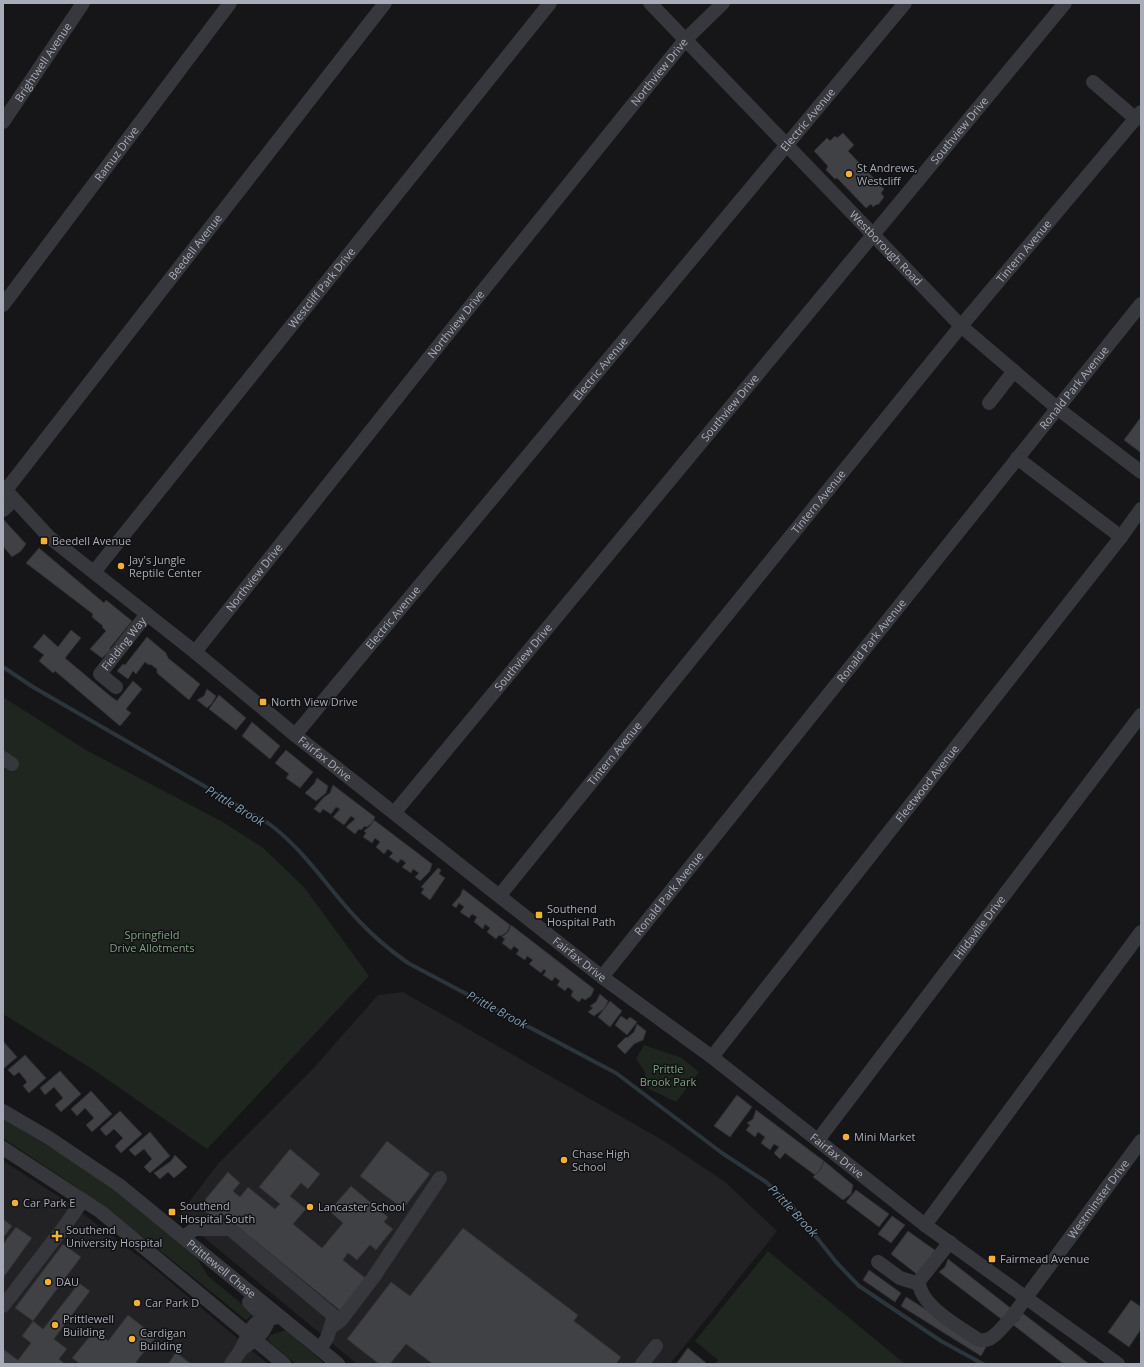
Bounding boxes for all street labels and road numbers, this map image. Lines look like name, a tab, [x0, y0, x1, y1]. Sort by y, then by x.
street label: Brightwell Avenue	[11, 19, 75, 105]
street label: Northview Drive	[627, 35, 691, 109]
street label: Electric Avenue	[777, 85, 838, 154]
street label: Southview Drive	[927, 93, 991, 167]
street label: Ramuz Drive	[91, 123, 142, 184]
street label: Westborough Road	[847, 207, 926, 288]
street label: Beedell Avenue	[165, 211, 225, 282]
street label: Tintern Avenue	[993, 216, 1054, 286]
street label: Westcliff Park Drive	[284, 244, 358, 331]
street label: Northview Drive	[424, 287, 487, 361]
street label: Electric Avenue	[569, 333, 631, 403]
street label: Ronald Park Avenue	[1036, 343, 1112, 432]
street label: Southview Drive	[697, 371, 762, 444]
street label: Tintern Avenue	[788, 466, 849, 537]
street label: Northview Drive	[222, 540, 285, 614]
street label: Electric Avenue	[362, 582, 423, 652]
street label: Ronald Park Avenue	[833, 595, 909, 685]
street label: Fielding Way	[98, 613, 149, 673]
street label: Southview Drive	[491, 620, 555, 694]
street label: Tintern Avenue	[584, 718, 645, 788]
street label: Fairfax Drive	[295, 732, 355, 784]
street label: Fleetwood Avenue	[892, 741, 962, 825]
street label: Ronald Park Avenue	[630, 848, 707, 938]
street label: Hildaville Drive	[950, 892, 1008, 962]
street label: Fairfax Drive	[550, 933, 610, 985]
street label: Fairfax Drive	[807, 1129, 867, 1181]
street label: Westminster Drive	[1064, 1156, 1132, 1242]
street label: Prittlewell Chase	[184, 1236, 259, 1301]

